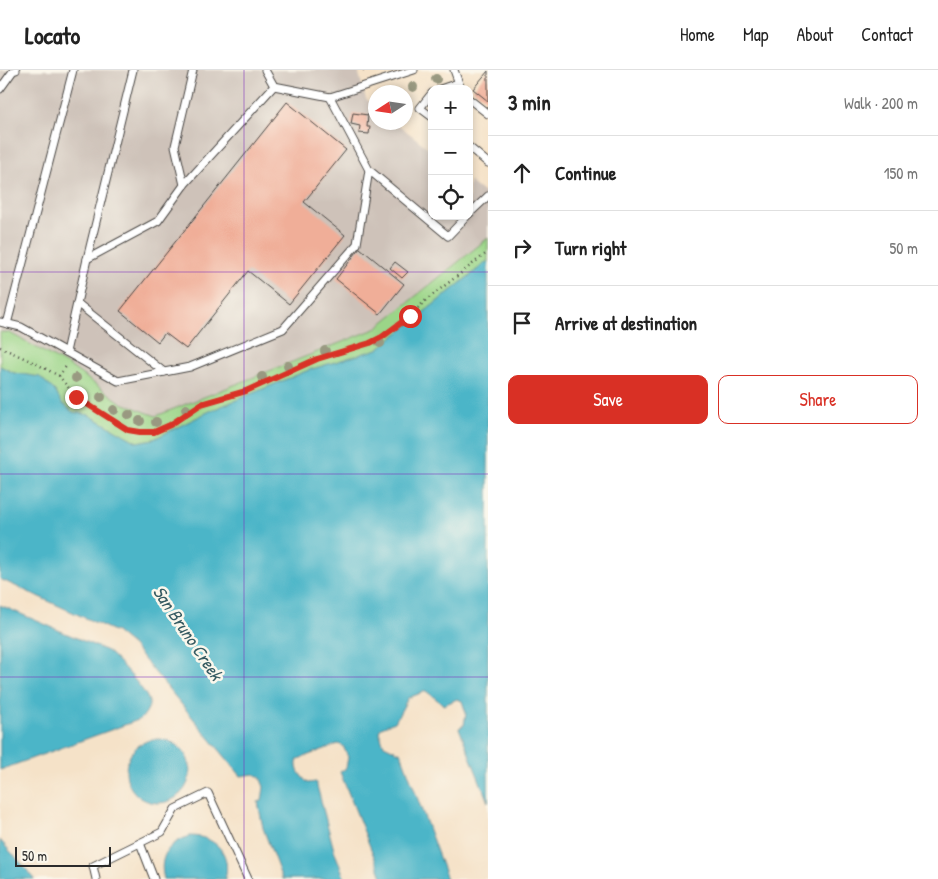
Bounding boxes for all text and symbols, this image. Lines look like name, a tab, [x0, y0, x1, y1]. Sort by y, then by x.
text: Locato	[25, 19, 80, 51]
text: Home	[680, 22, 715, 47]
text: Map	[743, 22, 768, 47]
text: About	[796, 22, 833, 47]
text: Contact	[861, 22, 913, 47]
north arrow	[368, 85, 413, 130]
map controls	[428, 85, 473, 220]
button: +	[428, 85, 473, 130]
text: 3 min	[508, 88, 551, 117]
text: Walk · 200 m	[844, 92, 918, 114]
button: −	[428, 130, 473, 175]
icon: ahead	[508, 159, 536, 187]
text: Continue	[555, 160, 616, 186]
text: 150 m	[884, 162, 918, 184]
button: locate	[428, 175, 473, 220]
icon: right	[508, 234, 536, 262]
text: Turn right	[555, 235, 626, 261]
text: 50 m	[890, 237, 918, 259]
route start	[399, 305, 422, 328]
icon: arrive	[508, 309, 536, 337]
text: Arrive at destination	[555, 310, 697, 336]
button: Save	[508, 375, 708, 424]
button: Share	[718, 375, 918, 424]
route end	[65, 386, 88, 409]
water label: San Bruno Creek	[147, 581, 230, 686]
scale bar	[15, 844, 111, 867]
text: 50 m	[22, 846, 47, 865]

